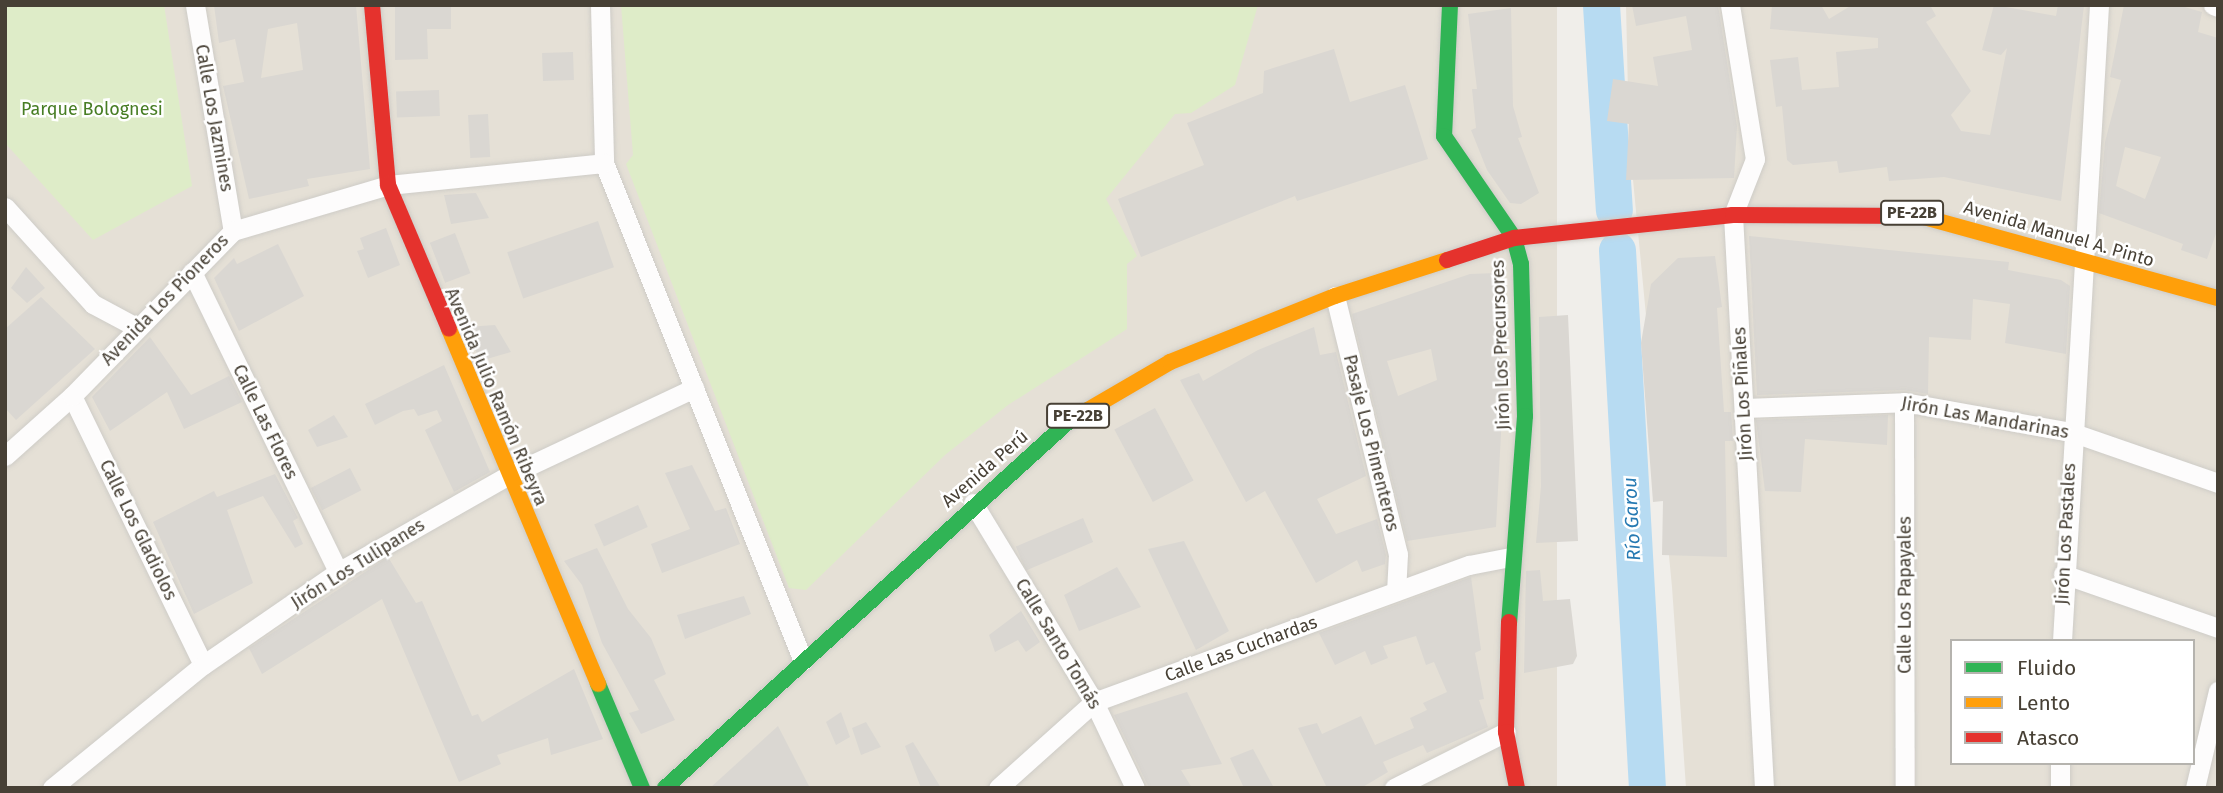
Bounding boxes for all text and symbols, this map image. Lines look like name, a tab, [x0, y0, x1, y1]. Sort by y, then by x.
street label: Calle Los Jazmines	[190, 43, 238, 193]
park label: Parque Bolognesi	[21, 98, 163, 120]
street label: Avenida Manuel A. Pinto	[1961, 196, 2157, 272]
road number: PE-22B	[1879, 200, 1945, 226]
street label: Avenida Los Pioneros	[97, 230, 233, 370]
street label: Jirón Los Precursores	[1487, 259, 1515, 431]
street label: Avenida Julio Ramón Ribeyra	[440, 285, 552, 509]
street label: Jirón Los Piñales	[1729, 326, 1757, 462]
street label: Pasaje Los Pimenteros	[1339, 352, 1403, 534]
street label: Calle Las Flores	[228, 361, 302, 483]
street label: Jirón Las Mandarinas	[1899, 393, 2071, 443]
road number: PE-22B	[1045, 404, 1111, 428]
street label: Avenida Perú	[938, 426, 1032, 512]
street label: Calle Los Gladiolos	[95, 456, 181, 604]
street label: Jirón Los Pastales	[2052, 463, 2080, 605]
water label: Río Garou	[1618, 477, 1646, 561]
street label: Jirón Los Tulipanes	[287, 514, 429, 614]
street label: Calle Los Papayales	[1894, 516, 1916, 674]
street label: Calle Santo Tomás	[1011, 575, 1105, 713]
street label: Calle Las Cuchardas	[1162, 611, 1320, 687]
legend	[1950, 639, 2195, 765]
text: Fluido	[2017, 655, 2076, 681]
text: Lento	[2017, 690, 2070, 716]
text: Atasco	[2017, 725, 2079, 751]

